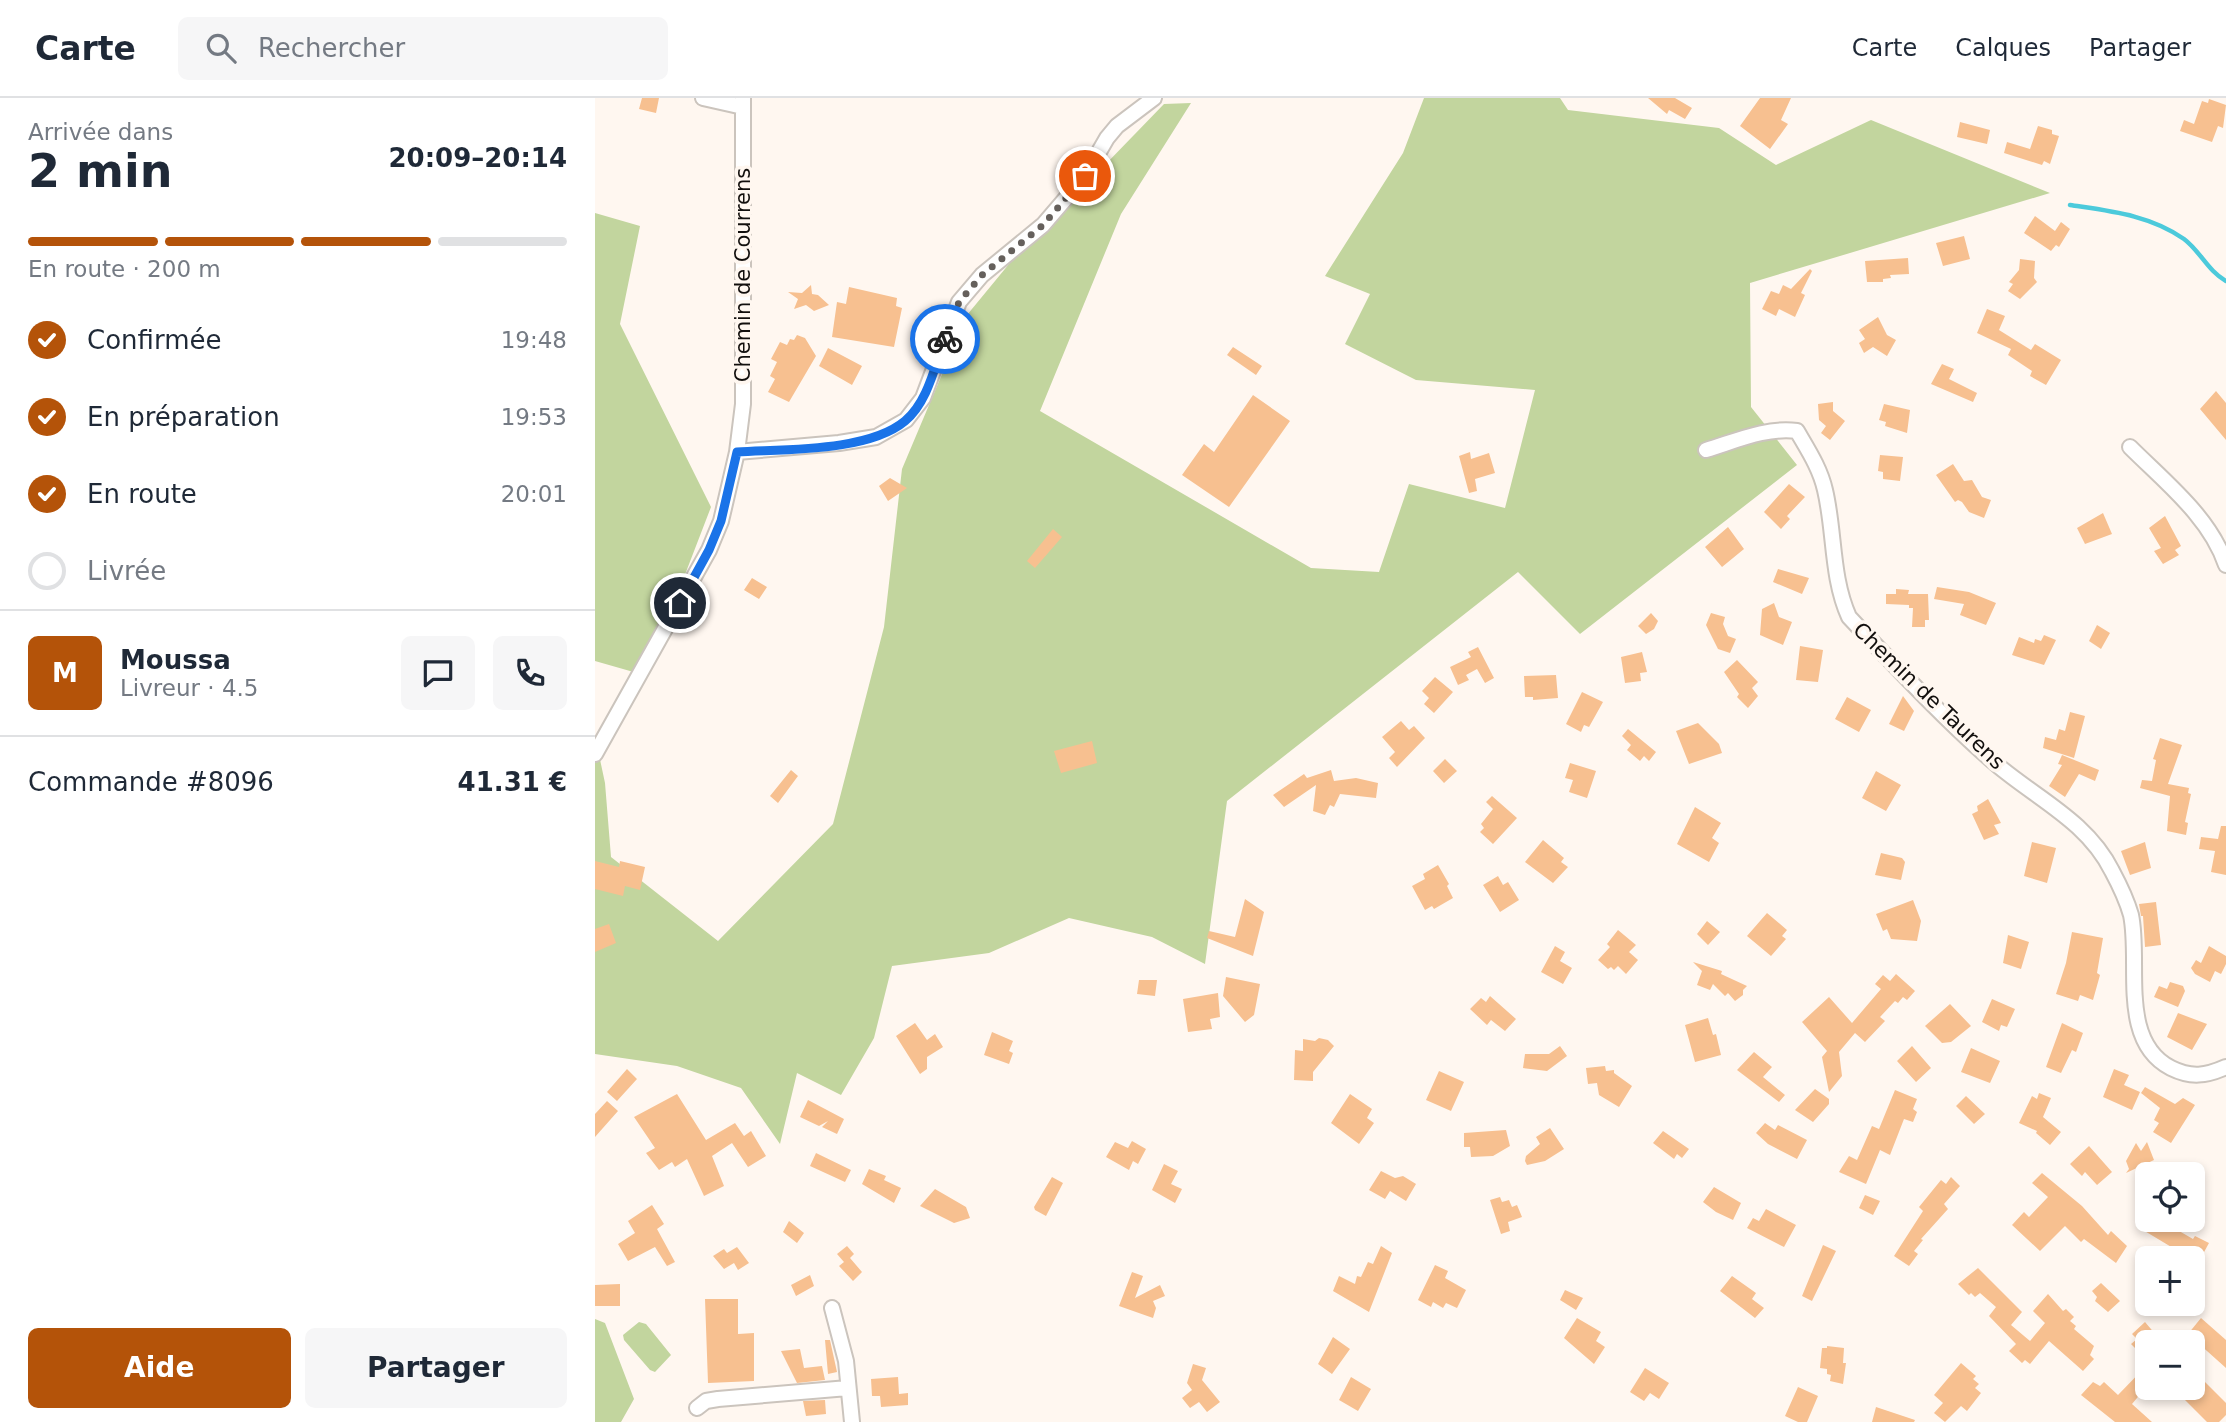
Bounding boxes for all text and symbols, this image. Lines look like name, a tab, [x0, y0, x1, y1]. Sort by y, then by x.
search box	[178, 17, 668, 80]
text: Carte	[35, 29, 136, 68]
icon: search	[202, 29, 240, 67]
text: Rechercher	[258, 33, 405, 63]
text: Carte	[1852, 34, 1917, 62]
text: Calques	[1955, 34, 2051, 62]
text: Partager	[2089, 34, 2191, 62]
text: Arrivée dans	[28, 119, 173, 145]
text: 20:09–20:14	[388, 143, 567, 173]
text: 2 min	[28, 144, 172, 198]
pin	[1055, 146, 1115, 206]
icon: bag	[1066, 157, 1104, 195]
street label: Chemin de Courrens	[731, 168, 755, 382]
text: En route · 200 m	[28, 256, 221, 282]
courier	[910, 304, 980, 374]
icon: bike	[926, 320, 964, 358]
icon: check	[28, 321, 66, 359]
text: Confirmée	[87, 325, 221, 355]
text: 19:48	[501, 327, 567, 353]
icon: check	[28, 398, 66, 436]
text: En préparation	[87, 402, 280, 432]
text: 19:53	[501, 404, 567, 430]
icon: check	[28, 475, 66, 513]
text: En route	[87, 479, 197, 509]
text: 20:01	[501, 481, 567, 507]
text: Livrée	[87, 556, 166, 586]
pin	[650, 573, 710, 633]
icon: home	[661, 584, 699, 622]
street label: Chemin de Taurens	[1848, 618, 2010, 774]
button: chat	[401, 636, 475, 710]
button: phone	[493, 636, 567, 710]
text: Moussa	[120, 645, 231, 675]
text: M	[52, 658, 78, 688]
text: Livreur · 4.5	[120, 675, 258, 701]
text: Commande #8096	[28, 767, 274, 797]
text: 41.31 €	[458, 767, 567, 797]
map controls	[2135, 1162, 2205, 1400]
button: locate	[2135, 1162, 2205, 1232]
button: +	[2135, 1246, 2205, 1316]
button: Aide	[28, 1328, 291, 1408]
button: Partager	[305, 1328, 567, 1408]
button: −	[2135, 1330, 2205, 1400]

